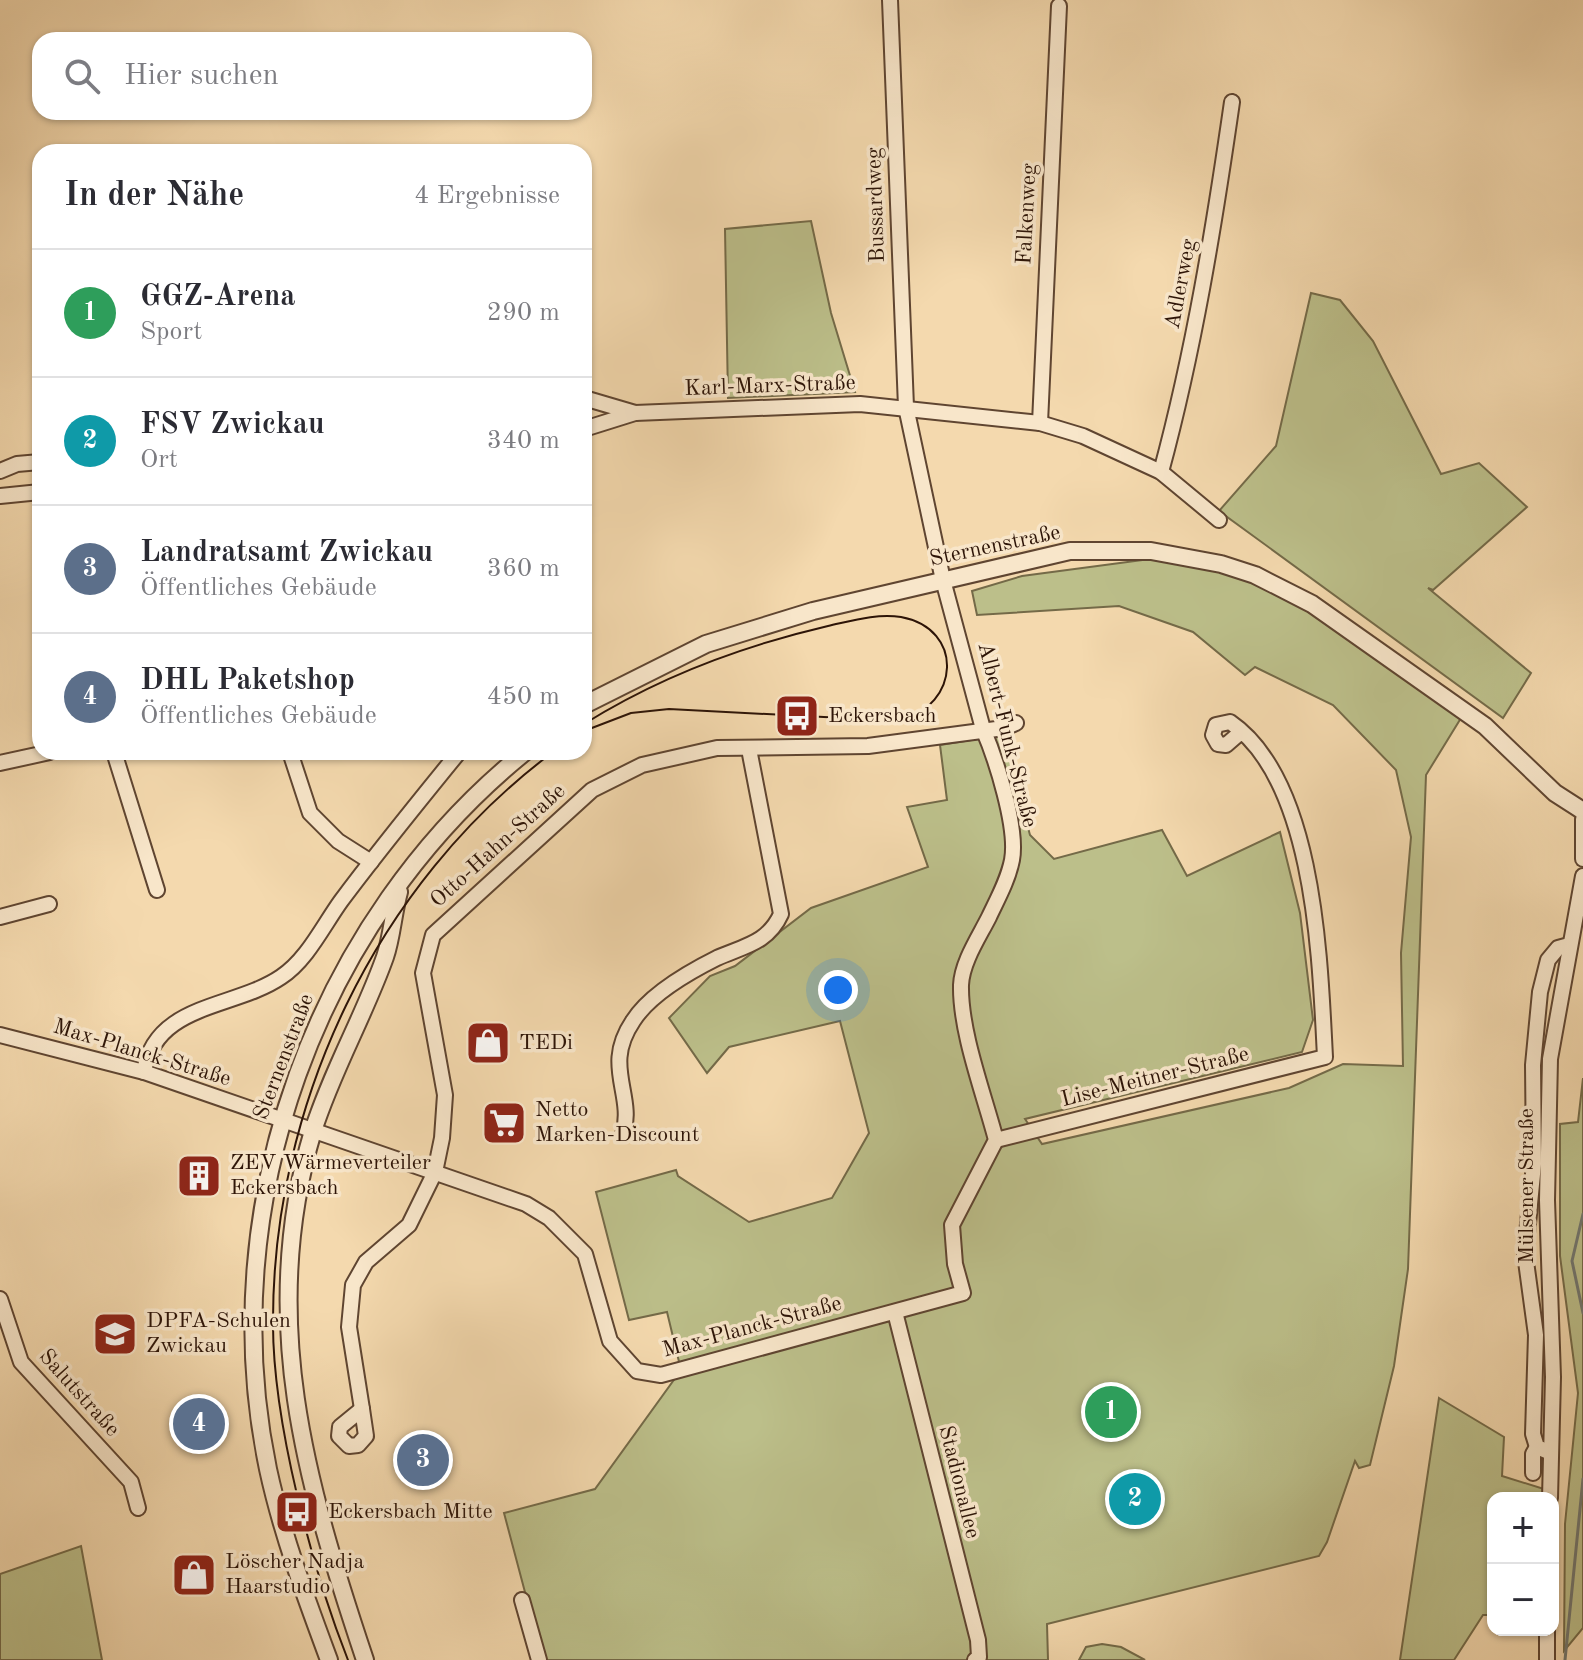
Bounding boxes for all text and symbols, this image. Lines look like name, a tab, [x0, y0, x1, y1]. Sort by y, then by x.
search box	[32, 32, 592, 120]
icon: search	[60, 54, 104, 98]
text: Hier suchen	[124, 61, 279, 91]
street label: Bussardweg	[863, 147, 889, 263]
street label: Falkenweg	[1013, 163, 1041, 265]
text: In der Nähe	[64, 179, 244, 213]
text: 4 Ergebnisse	[414, 183, 560, 209]
street label: Adlerweg	[1161, 237, 1201, 331]
text: GGZ-Arena	[140, 282, 296, 312]
text: 1	[82, 300, 98, 326]
text: 290 m	[487, 300, 560, 326]
text: Sport	[140, 319, 202, 345]
street label: Karl-Marx-Straße	[684, 372, 856, 400]
text: FSV Zwickau	[140, 410, 325, 440]
text: 2	[82, 428, 98, 454]
text: 340 m	[487, 428, 560, 454]
text: Ort	[140, 447, 178, 473]
street label: Sternenstraße	[928, 521, 1062, 571]
text: Landratsamt Zwickau	[140, 538, 433, 568]
text: 3	[82, 556, 98, 582]
text: 360 m	[487, 556, 560, 582]
text: Öffentliches Gebäude	[140, 575, 377, 601]
street label: Albert-Funk-Straße	[973, 640, 1041, 830]
text: DHL Paketshop	[140, 666, 355, 696]
text: 4	[82, 684, 98, 710]
text: 450 m	[487, 684, 560, 710]
bus stop icon: Eckersbach	[773, 692, 821, 740]
text: Öffentliches Gebäude	[140, 703, 377, 729]
place label: Eckersbach	[828, 705, 937, 727]
street label: Otto-Hahn-Straße	[426, 780, 570, 912]
your location	[818, 970, 858, 1010]
street label: Sternenstraße	[250, 991, 318, 1123]
street label: Max-Planck-Straße	[51, 1015, 233, 1091]
shop icon: TEDi	[464, 1019, 512, 1067]
place label: TEDi	[519, 1032, 573, 1054]
street label: Lise-Meitner-Straße	[1059, 1043, 1251, 1111]
supermarket icon: Netto Marken-Discount	[480, 1099, 528, 1147]
place label: Netto Marken-Discount	[535, 1099, 699, 1146]
street label: Mülsener Straße	[1516, 1108, 1538, 1264]
building icon: ZEV Wärmeverteiler Eckersbach	[175, 1152, 223, 1200]
place label: ZEV Wärmeverteiler Eckersbach	[230, 1152, 431, 1199]
street label: Max-Planck-Straße	[660, 1292, 844, 1362]
school or university icon: DPFA-Schulen Zwickau	[91, 1310, 139, 1358]
place label: DPFA-Schulen Zwickau	[146, 1310, 291, 1357]
street label: Salutstraße	[34, 1345, 124, 1441]
pin: 1	[1085, 1382, 1137, 1442]
pin: 4	[173, 1394, 225, 1454]
street label: Stadionallee	[934, 1423, 984, 1541]
pin: 3	[397, 1430, 449, 1490]
pin: 2	[1109, 1469, 1161, 1529]
bus stop icon: Eckersbach Mitte	[273, 1488, 321, 1536]
map controls	[1487, 1492, 1559, 1636]
button: +	[1487, 1492, 1559, 1564]
place label: Eckersbach Mitte	[328, 1501, 493, 1523]
shop icon: Löscher Nadja Haarstudio	[170, 1551, 218, 1599]
place label: Löscher Nadja Haarstudio	[225, 1551, 364, 1598]
button: −	[1487, 1564, 1559, 1636]

